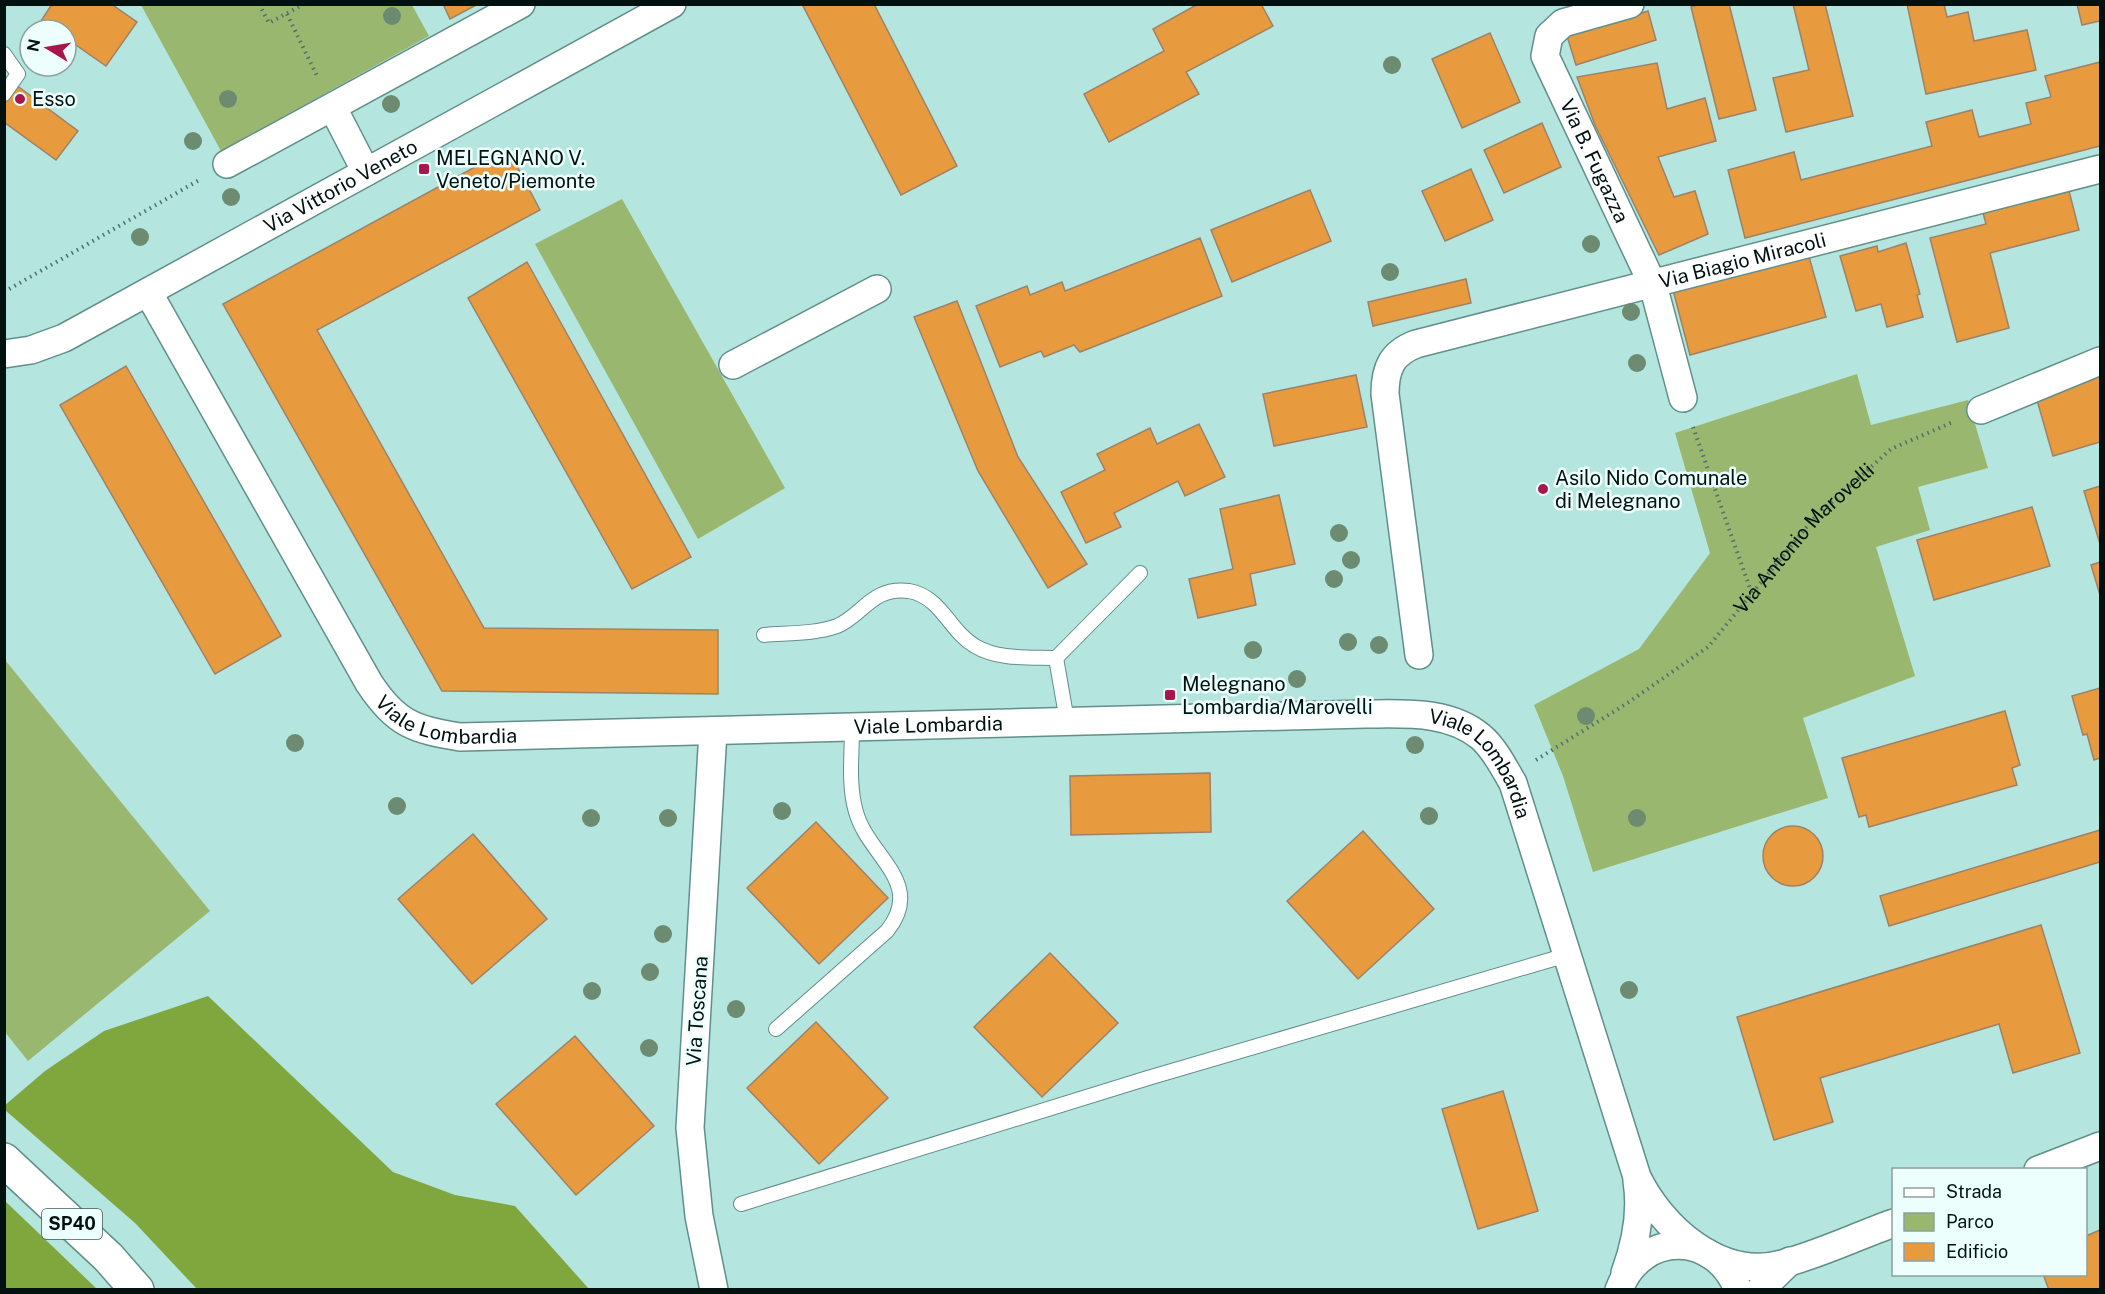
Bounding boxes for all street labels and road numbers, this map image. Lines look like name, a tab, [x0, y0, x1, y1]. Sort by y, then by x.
street label: Via B. Fugazza	[1555, 95, 1634, 227]
street label: Via Vittorio Veneto	[260, 134, 422, 238]
street label: Via Biagio Miracoli	[1656, 228, 1829, 293]
street label: Via Antonio Marovelli	[1729, 458, 1879, 618]
street label: Viale Lombardia	[370, 690, 517, 749]
street label: Viale Lombardia	[1427, 704, 1535, 822]
street label: Viale Lombardia	[853, 711, 1003, 739]
street label: Via Toscana	[681, 955, 713, 1067]
road number: SP40	[42, 1209, 102, 1239]

